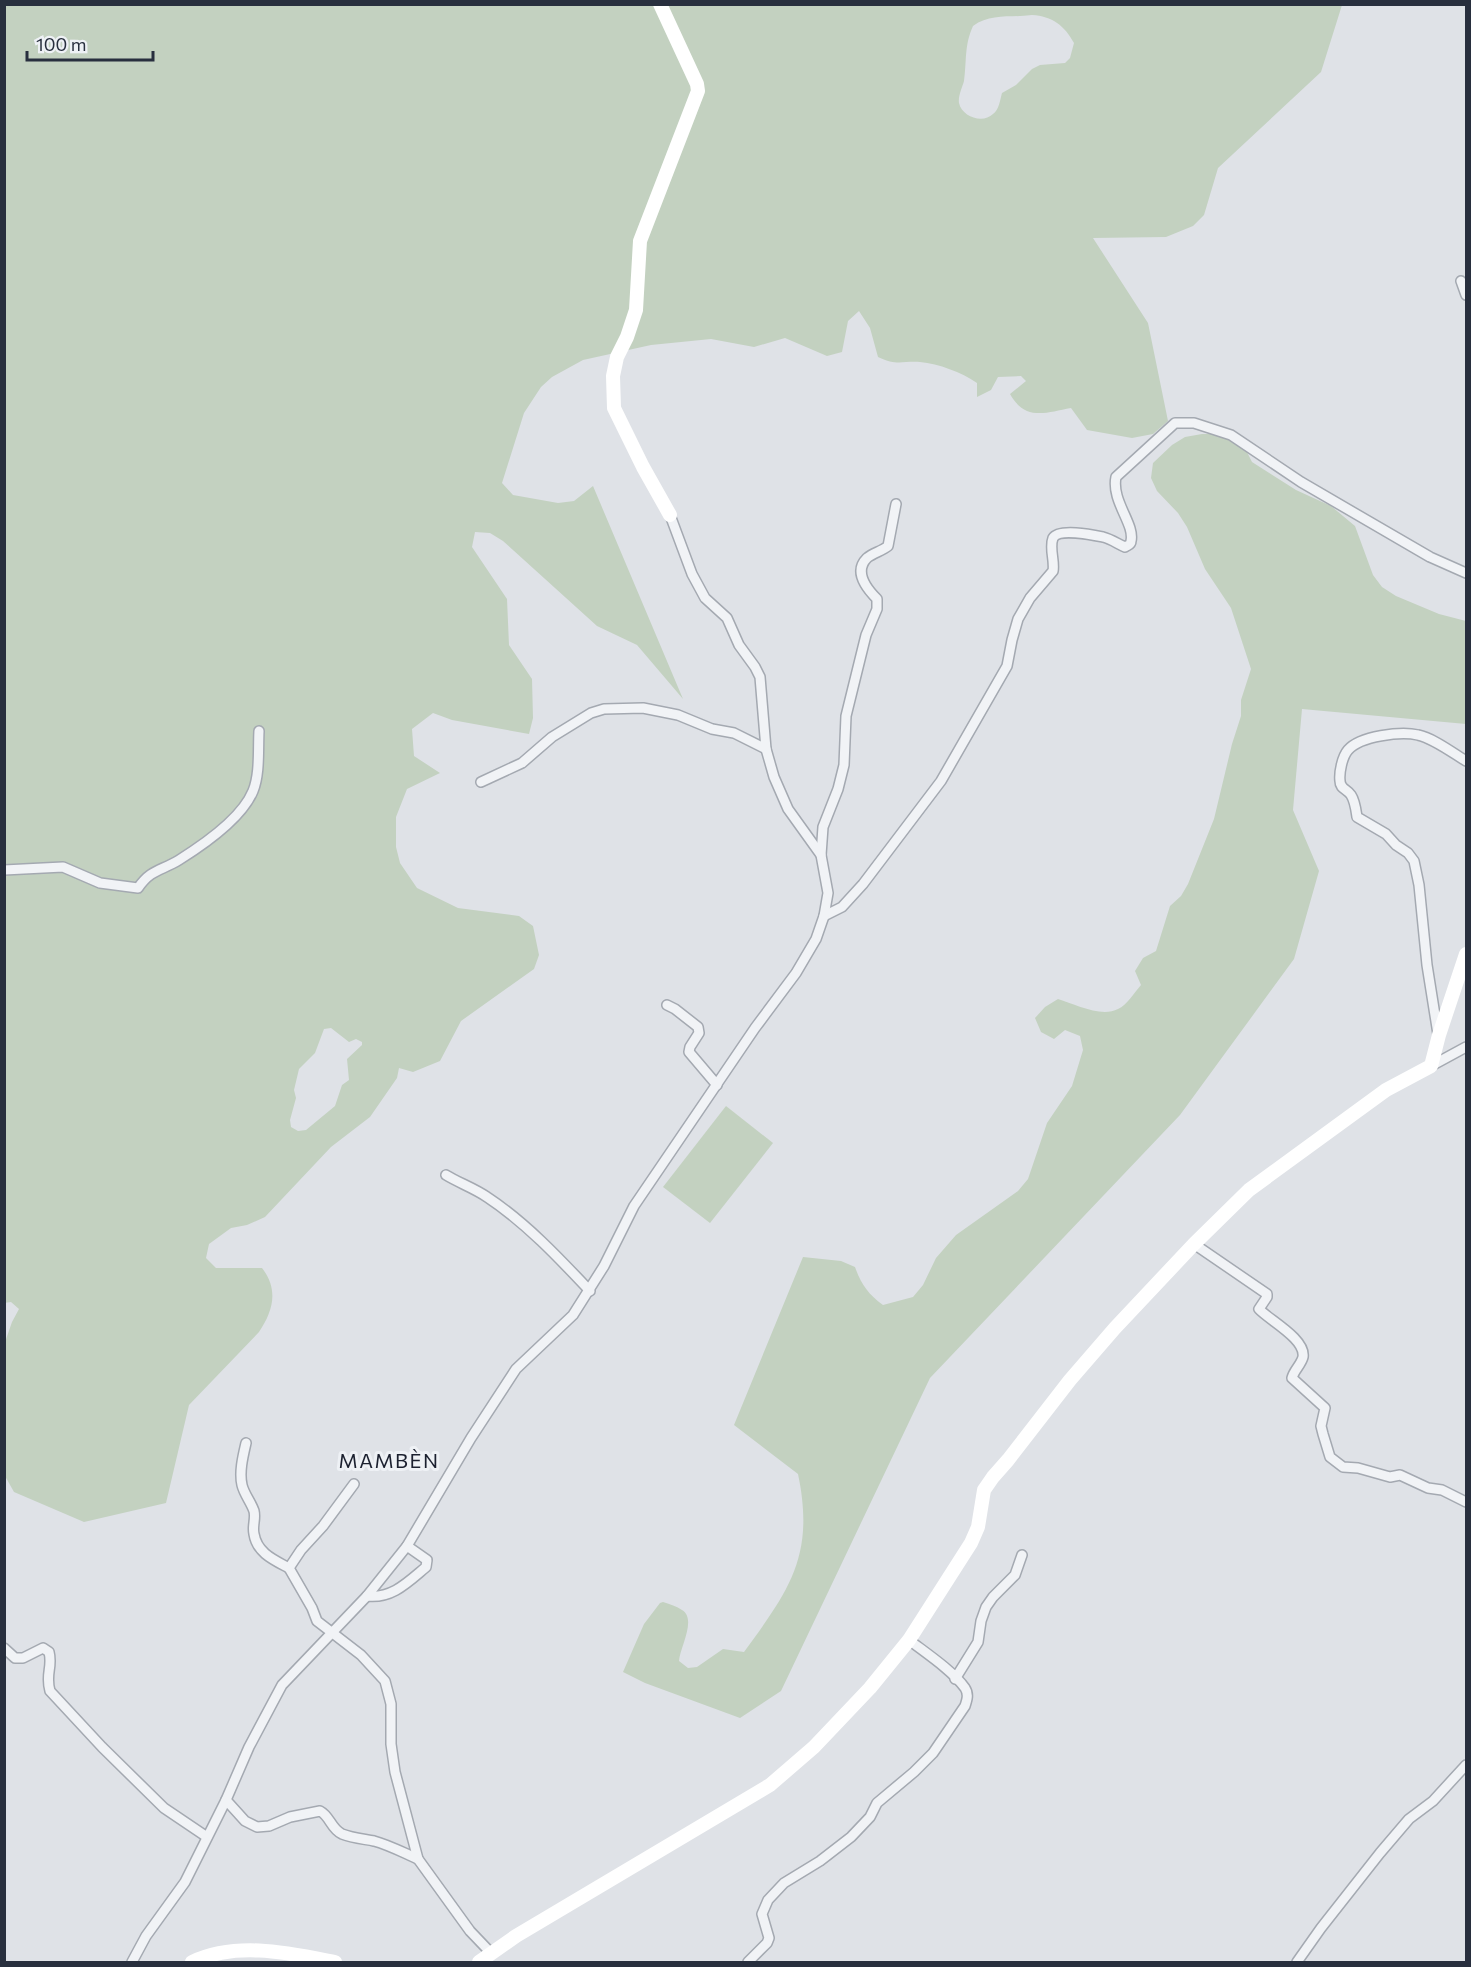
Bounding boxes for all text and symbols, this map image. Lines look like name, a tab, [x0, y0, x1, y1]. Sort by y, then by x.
scale bar	[27, 24, 153, 62]
text: 100 m	[36, 33, 86, 55]
district label: MAMBÈN	[339, 1448, 439, 1472]

